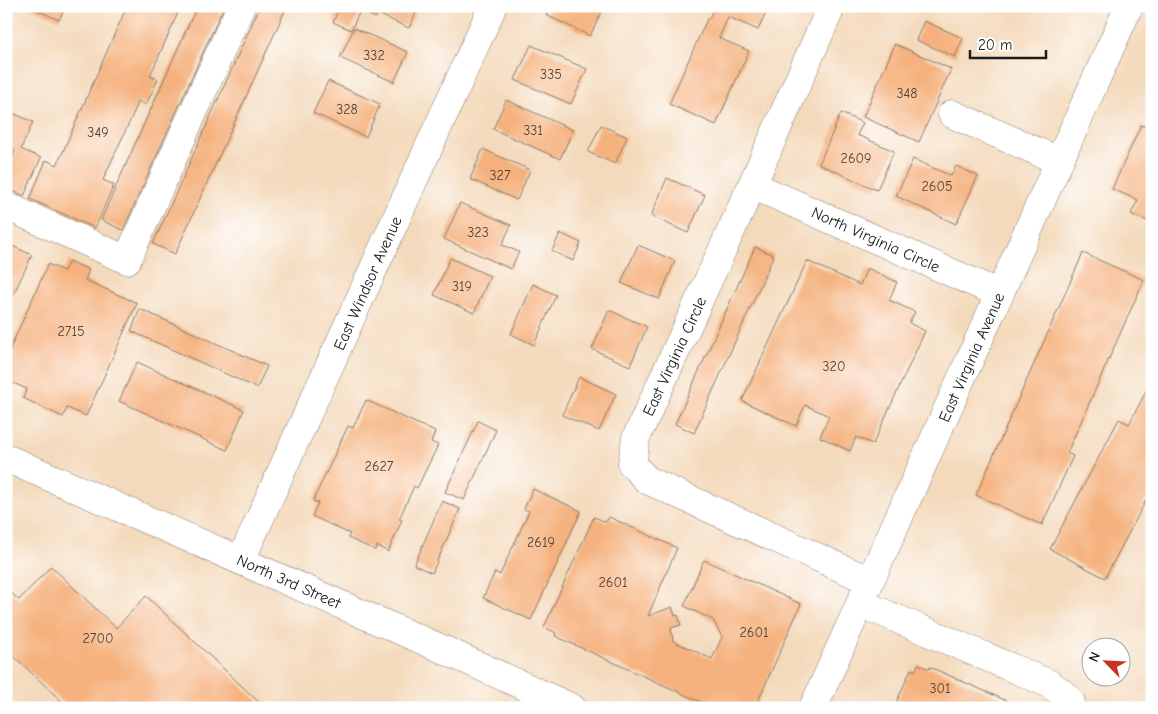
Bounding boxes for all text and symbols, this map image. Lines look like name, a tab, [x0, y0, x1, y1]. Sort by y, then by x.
scale bar	[970, 28, 1047, 60]
text: 20 m	[978, 36, 1012, 54]
house number: 332	[363, 47, 385, 64]
house number: 335	[540, 66, 562, 83]
house number: 348	[896, 85, 918, 102]
house number: 328	[336, 101, 358, 118]
house number: 331	[523, 122, 543, 139]
house number: 349	[87, 124, 109, 141]
house number: 2609	[841, 150, 871, 167]
house number: 327	[490, 167, 511, 184]
house number: 2605	[921, 178, 953, 195]
street label: North Virginia Circle	[809, 203, 943, 276]
street label: East Windsor Avenue	[330, 214, 406, 353]
house number: 323	[467, 224, 489, 241]
house number: 319	[452, 278, 472, 295]
street label: East Virginia Avenue	[935, 290, 1009, 425]
street label: East Virginia Circle	[639, 294, 710, 419]
house number: 2715	[57, 323, 85, 340]
house number: 320	[823, 358, 845, 375]
house number: 2627	[365, 458, 394, 475]
house number: 2619	[527, 534, 555, 551]
street label: North 3rd Street	[234, 551, 344, 613]
house number: 2601	[599, 574, 627, 591]
house number: 2601	[740, 624, 768, 641]
house number: 2700	[83, 630, 113, 647]
north arrow	[1080, 636, 1130, 686]
text: N	[1085, 649, 1104, 665]
house number: 301	[929, 680, 951, 697]

